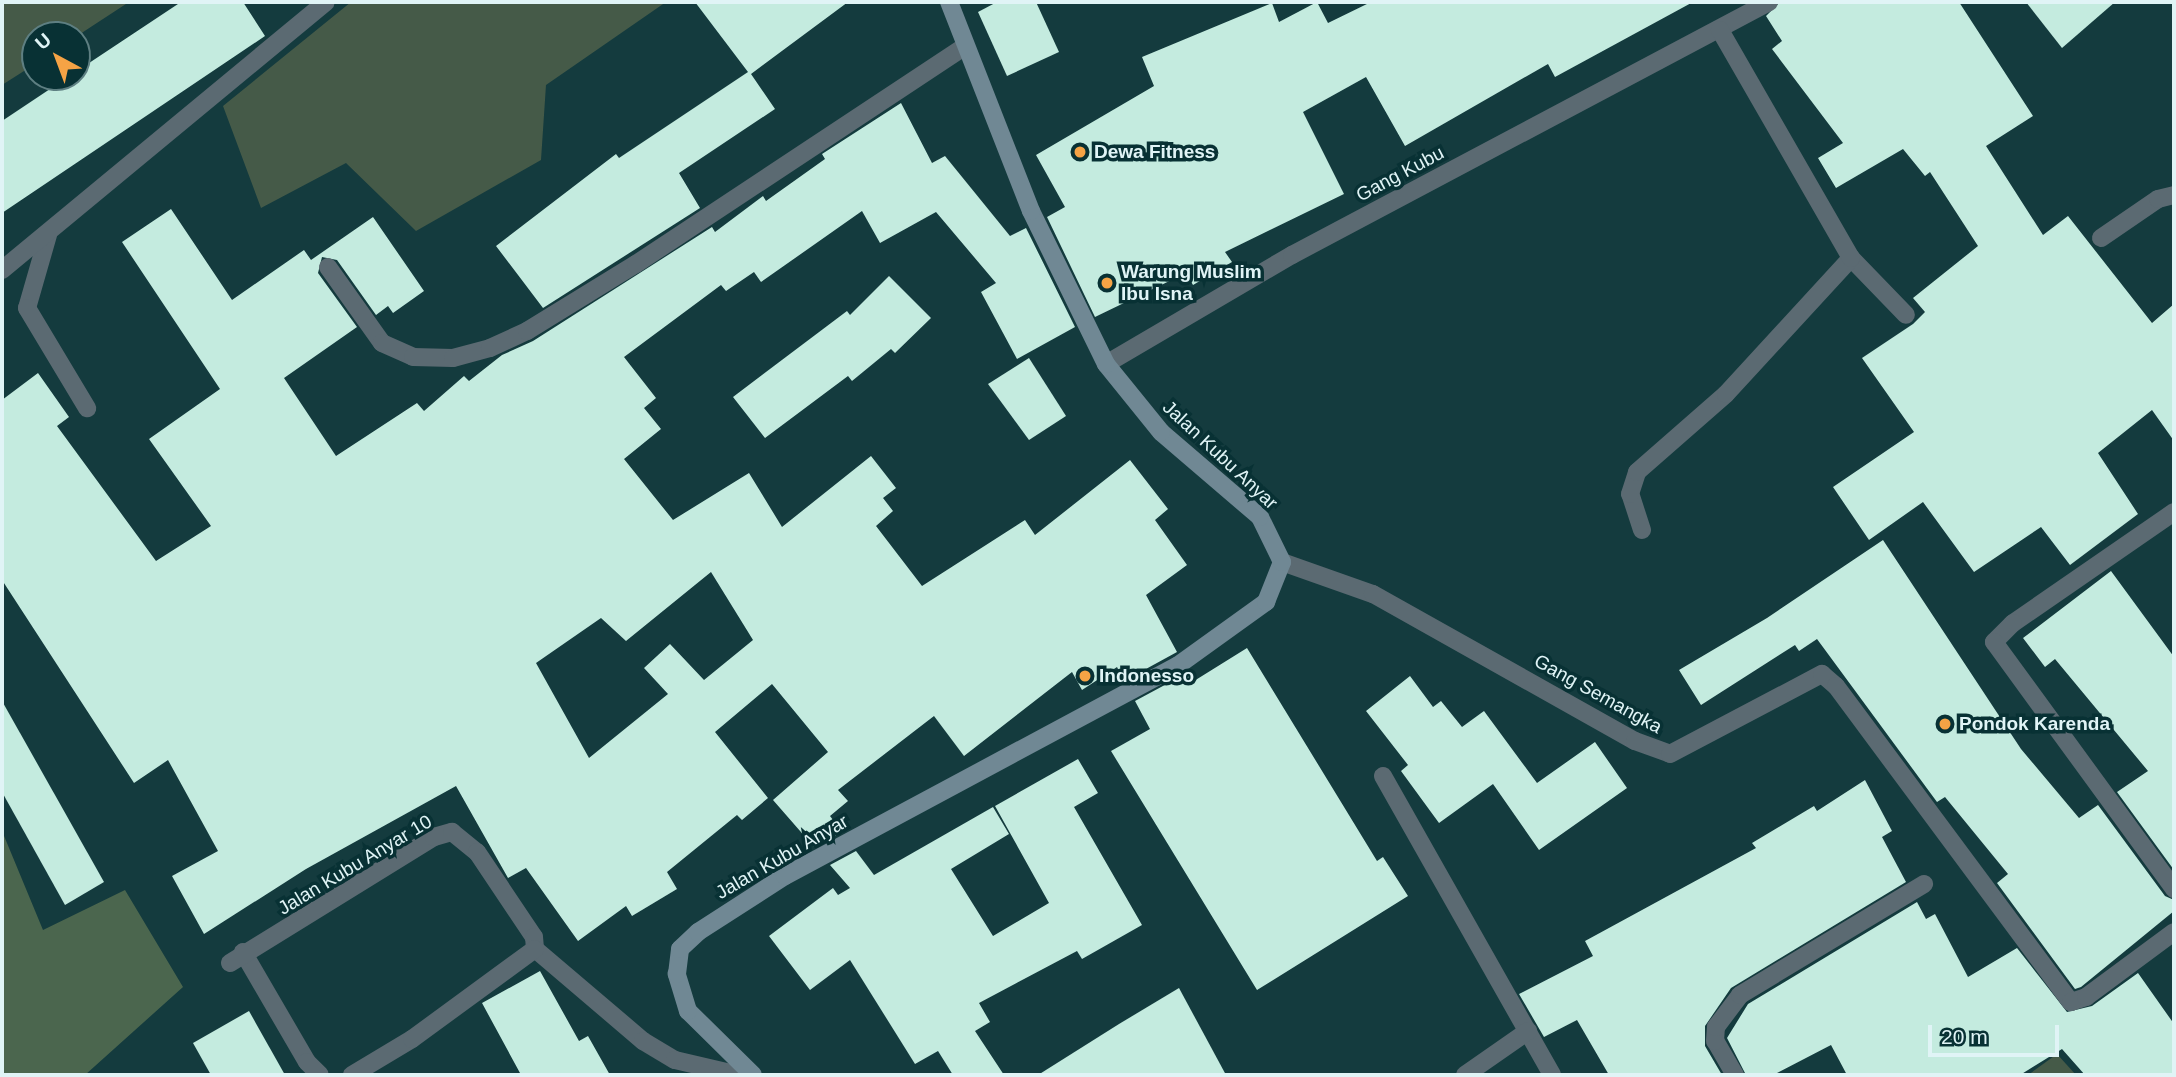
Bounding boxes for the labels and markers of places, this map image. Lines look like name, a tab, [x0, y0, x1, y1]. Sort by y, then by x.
place label: Dewa Fitness	[1094, 141, 1215, 163]
marker: Dewa Fitness	[1072, 144, 1088, 160]
place label: Warung Muslim Ibu Isna	[1121, 261, 1262, 305]
marker: Warung Muslim Ibu Isna	[1099, 275, 1115, 291]
place label: Indonesso	[1099, 665, 1194, 687]
marker: Indonesso	[1077, 668, 1093, 684]
place label: Pondok Karenda	[1959, 713, 2110, 735]
marker: Pondok Karenda	[1937, 716, 1953, 732]

